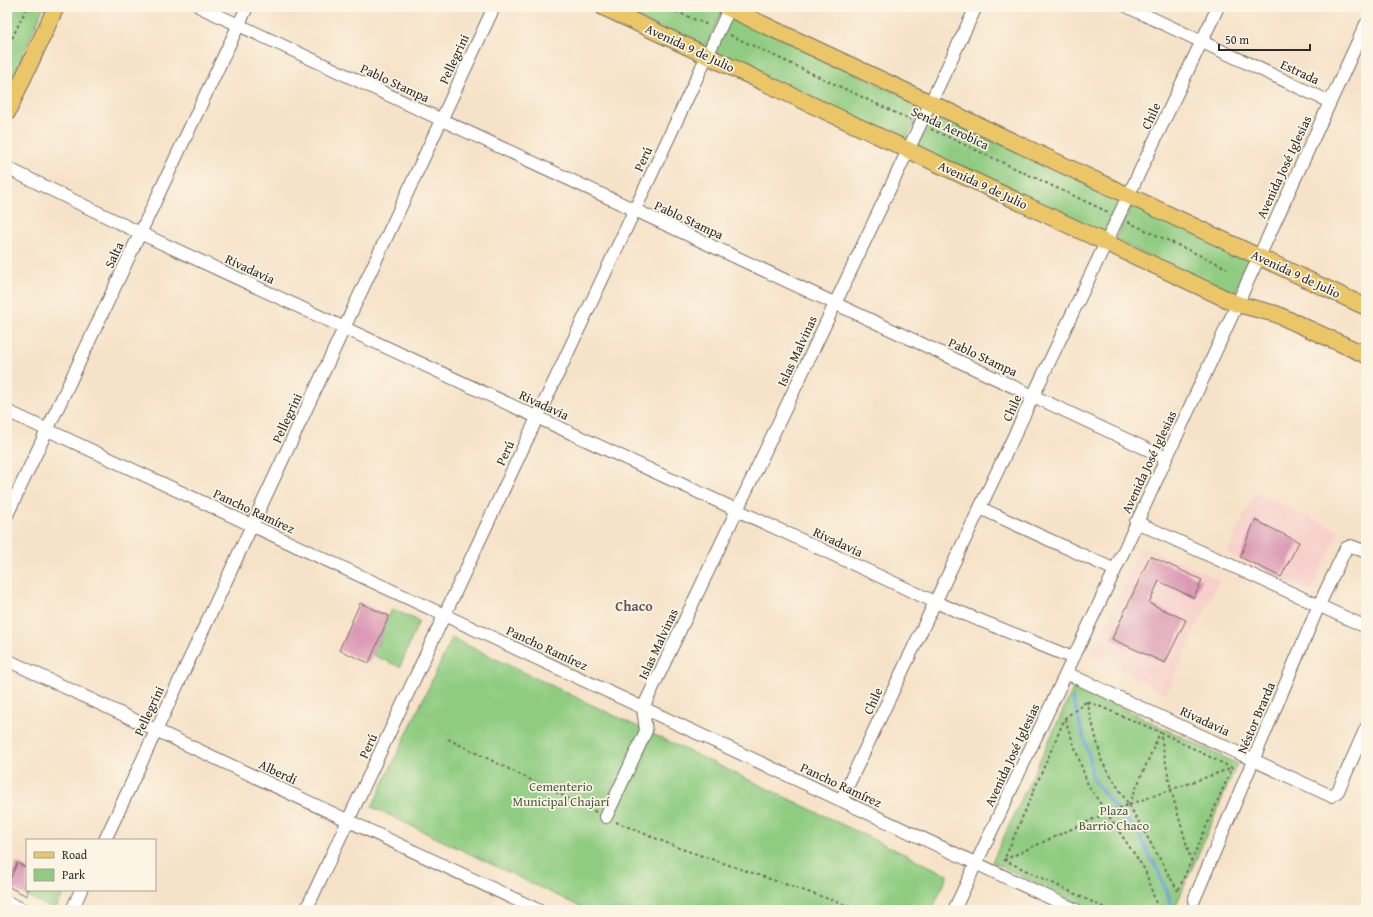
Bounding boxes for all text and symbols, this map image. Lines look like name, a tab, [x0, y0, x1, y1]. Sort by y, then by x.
street label: Avenida 9 de Julio	[642, 19, 738, 77]
scale bar	[1219, 26, 1310, 52]
street label: Pellegrini	[434, 31, 474, 87]
text: 50 m	[1225, 31, 1249, 48]
street label: Estrada	[1277, 55, 1323, 90]
street label: Pablo Stampa	[358, 59, 433, 108]
street label: Chile	[1137, 99, 1165, 133]
street label: Senda Aerobica	[908, 102, 993, 155]
street label: Avenida José Iglesias	[1252, 112, 1316, 222]
street label: Perú	[629, 143, 657, 175]
street label: Avenida 9 de Julio	[935, 156, 1031, 214]
street label: Pablo Stampa	[652, 196, 727, 245]
street label: Salta	[100, 238, 129, 271]
street label: Avenida 9 de Julio	[1248, 245, 1344, 303]
street label: Rivadavia	[222, 249, 279, 289]
street label: Islas Malvinas	[772, 312, 822, 390]
street label: Pablo Stampa	[946, 333, 1021, 382]
street label: Rivadavia	[516, 385, 573, 425]
street label: Pellegrini	[267, 390, 307, 446]
street label: Chile	[998, 391, 1026, 425]
street label: Avenida José Iglesias	[1117, 407, 1181, 517]
street label: Perú	[491, 437, 519, 469]
street label: Pancho Ramírez	[210, 484, 298, 538]
street label: Rivadavia	[810, 522, 867, 562]
district label: Chaco	[615, 596, 653, 616]
street label: Islas Malvinas	[633, 605, 683, 683]
street label: Pancho Ramírez	[503, 621, 591, 675]
street label: Néstor Brarda	[1232, 678, 1280, 757]
street label: Pellegrini	[129, 683, 169, 739]
street label: Chile	[859, 684, 887, 718]
street label: Avenida José Iglesias	[980, 700, 1044, 810]
street label: Rivadavia	[1177, 701, 1234, 741]
street label: Perú	[354, 730, 382, 762]
street label: Alberdi	[256, 755, 301, 789]
street label: Pancho Ramírez	[797, 758, 885, 812]
park label: Cementerio Municipal Chajarí	[513, 777, 610, 811]
park label: Plaza Barrio Chaco	[1079, 801, 1150, 835]
legend	[26, 839, 156, 891]
text: Road	[62, 846, 88, 863]
text: Park	[62, 866, 86, 883]

